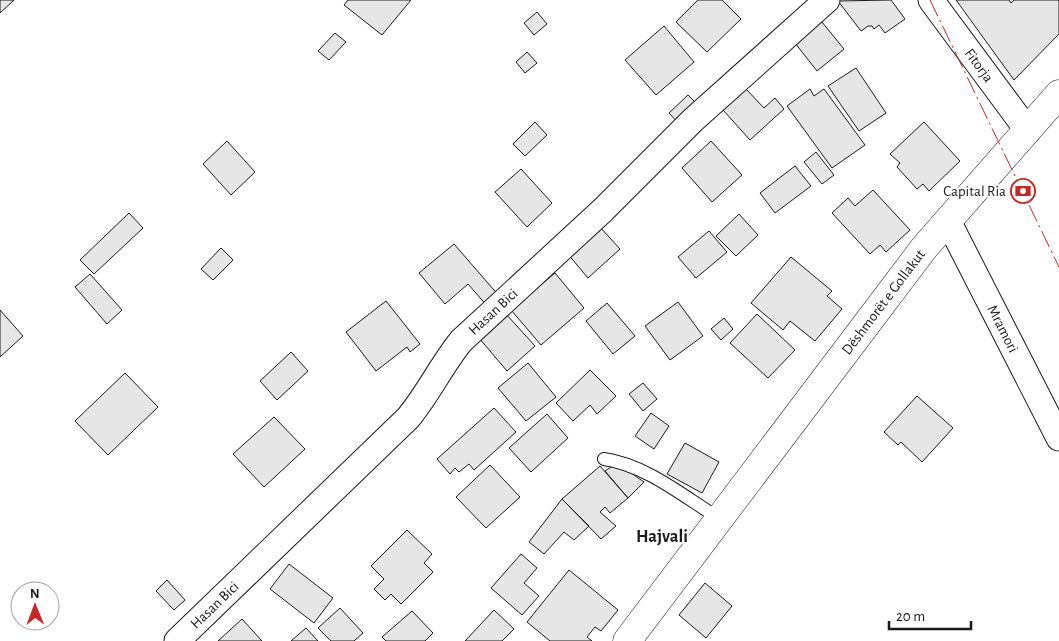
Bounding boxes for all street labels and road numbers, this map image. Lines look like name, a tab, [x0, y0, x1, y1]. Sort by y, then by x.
street label: Fitorja	[962, 45, 996, 85]
street label: Dëshmorët e Gollakut	[839, 246, 928, 357]
street label: Hasan Bici	[466, 286, 520, 338]
street label: Mramori	[985, 303, 1021, 355]
street label: Hasan Bici	[187, 578, 241, 631]

